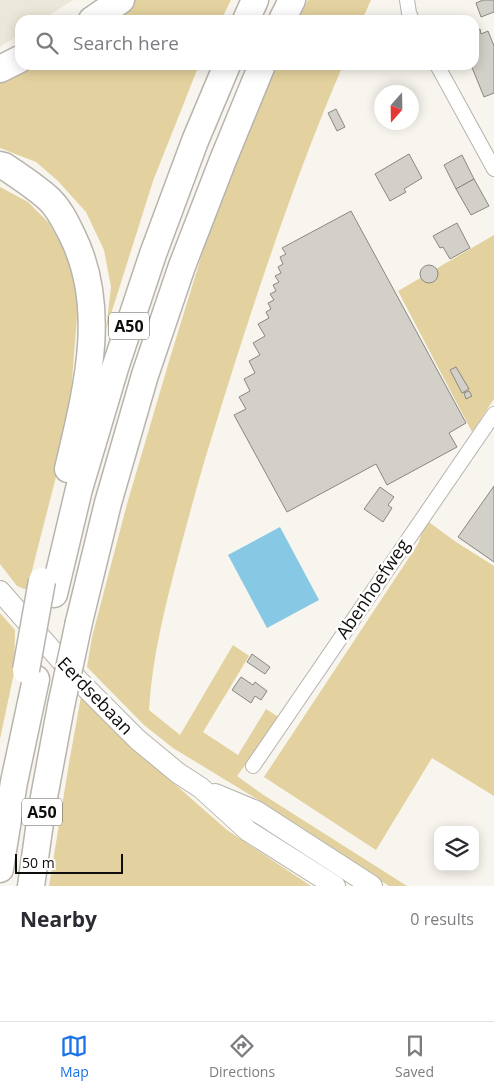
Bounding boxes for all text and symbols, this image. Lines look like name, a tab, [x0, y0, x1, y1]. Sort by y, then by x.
search box	[15, 15, 479, 70]
icon: search	[33, 29, 61, 57]
text: Search here	[73, 30, 179, 56]
north arrow	[374, 85, 419, 130]
road number: A50	[109, 312, 149, 340]
street label: Abenhoefweg	[330, 534, 415, 643]
street label: Eerdsebaan	[53, 651, 139, 739]
road number: A50	[22, 799, 62, 826]
map controls	[434, 826, 479, 871]
button: layers	[434, 826, 479, 871]
scale bar	[15, 851, 122, 874]
text: 50 m	[22, 853, 55, 872]
text: Nearby	[20, 905, 97, 933]
text: 0 results	[410, 908, 474, 930]
tab: Map	[60, 1032, 89, 1081]
tab: Directions	[209, 1032, 275, 1081]
tab: Saved	[395, 1032, 434, 1081]

